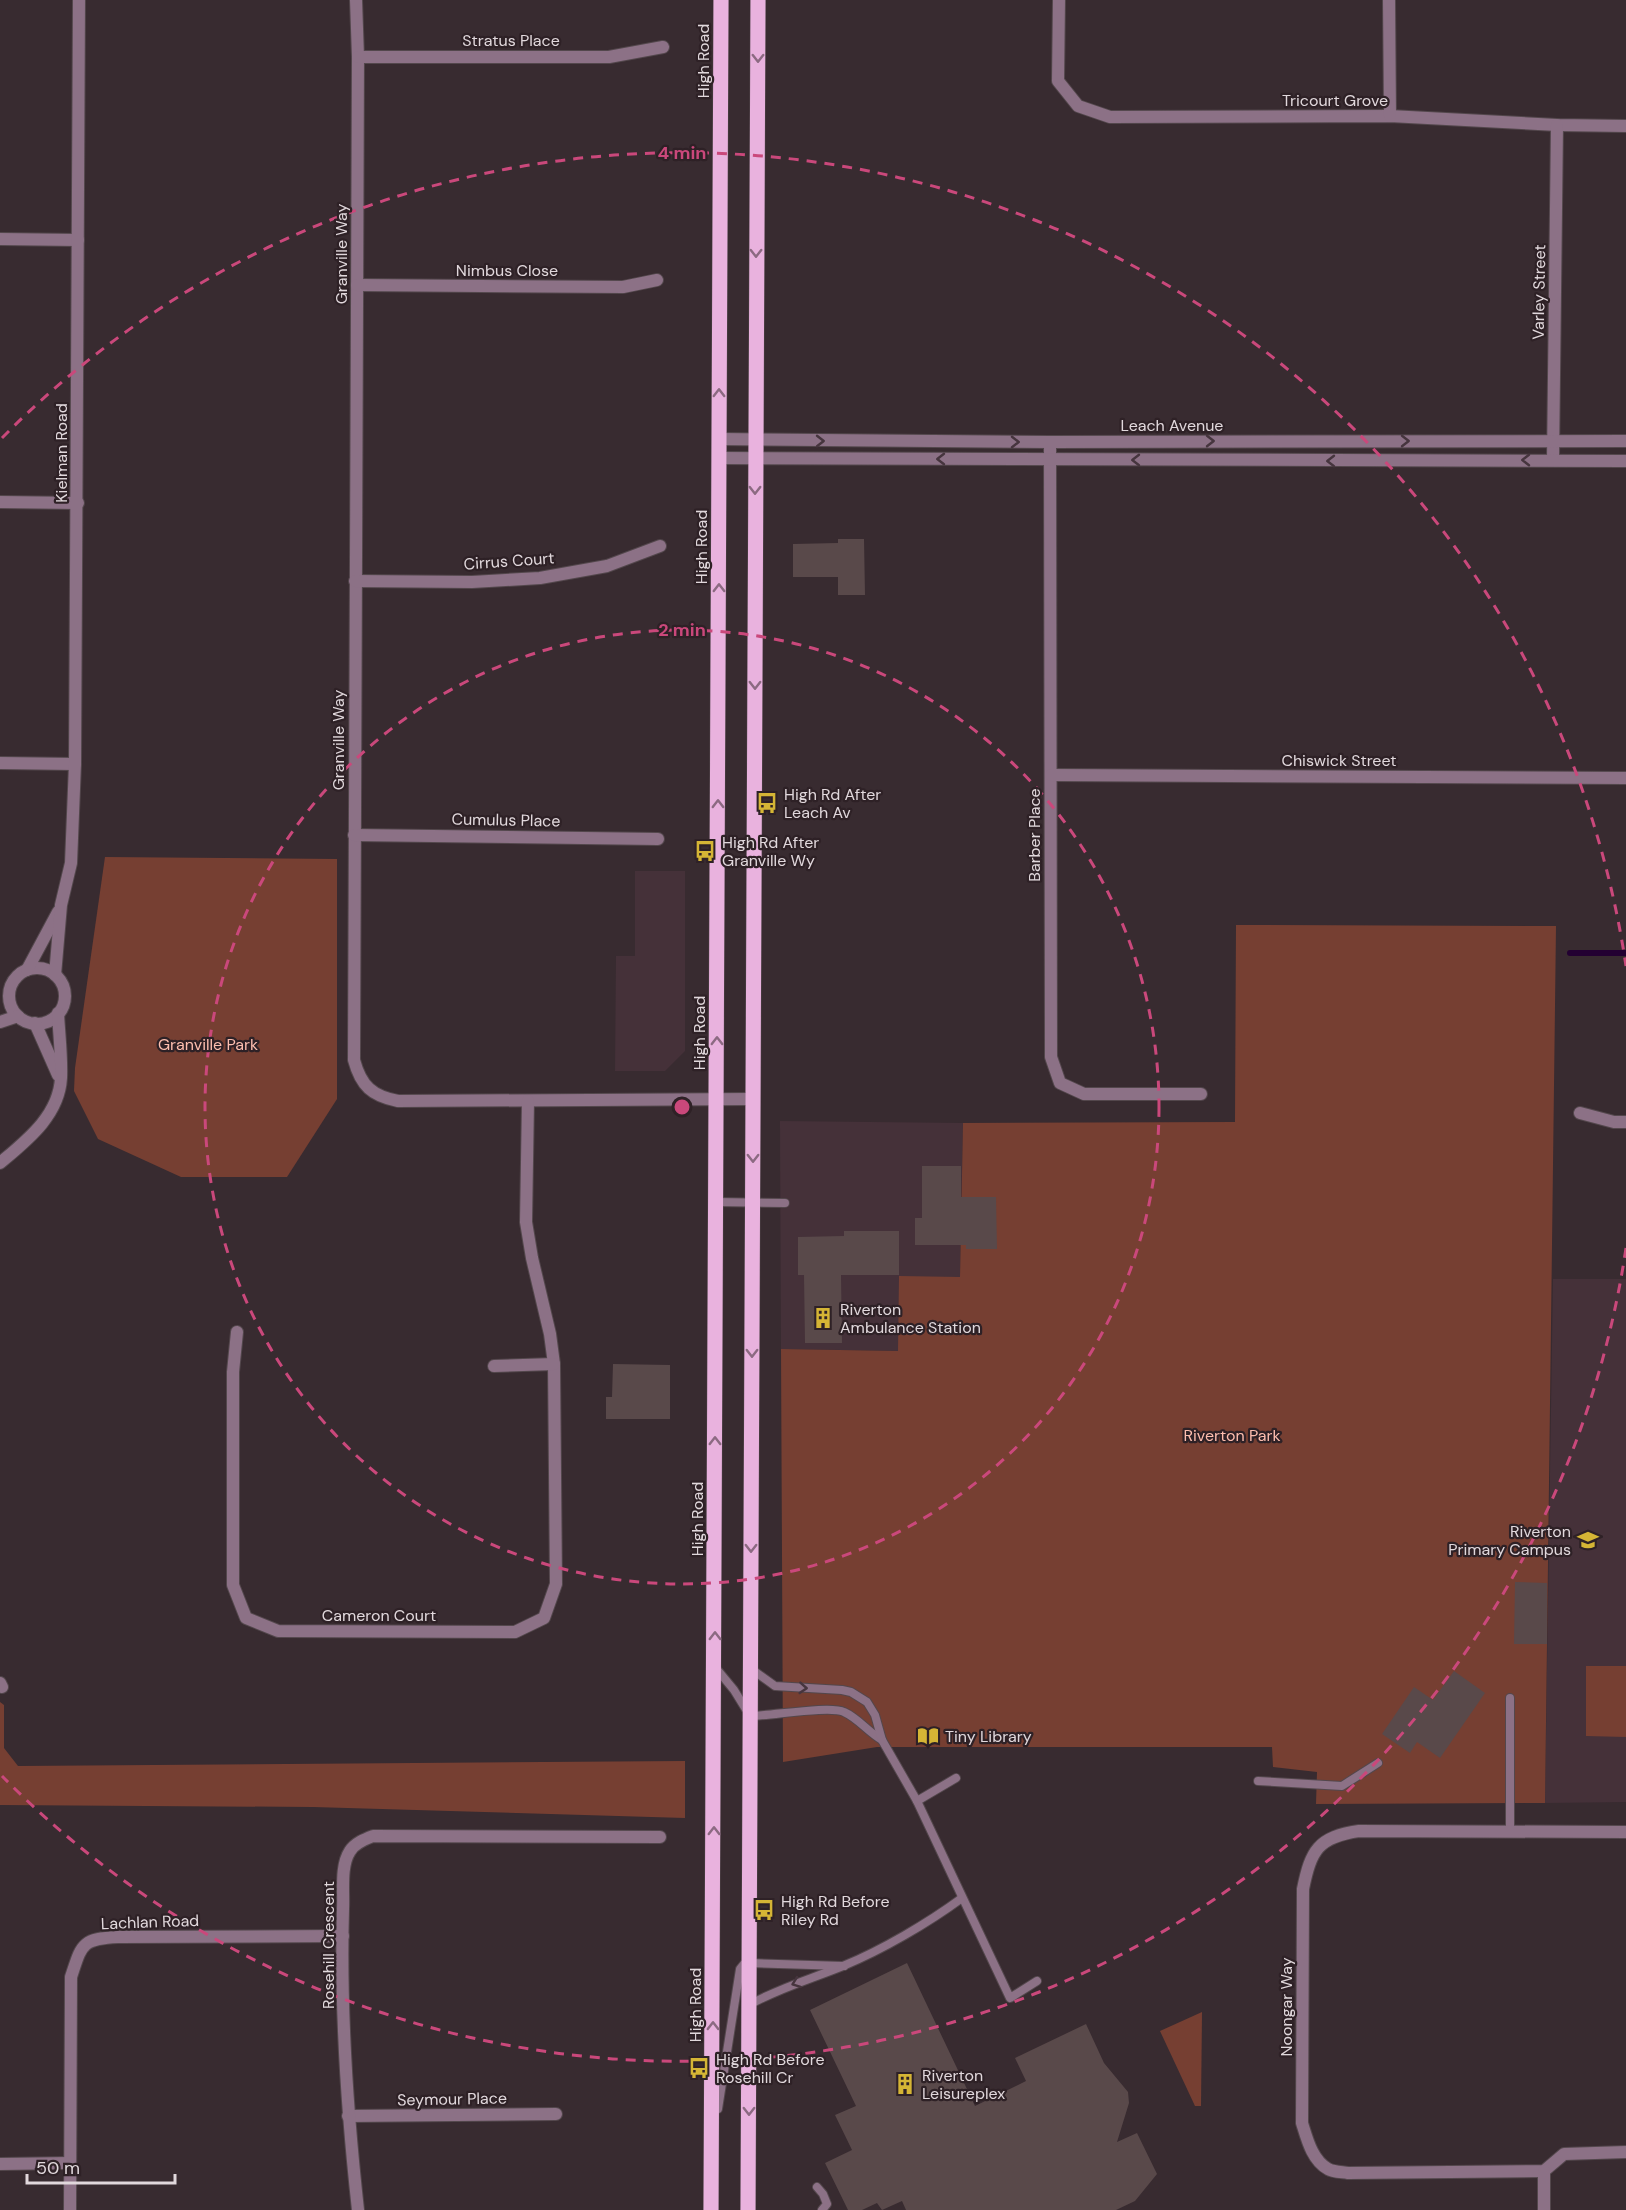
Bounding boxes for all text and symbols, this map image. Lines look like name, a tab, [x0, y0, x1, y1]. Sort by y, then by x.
street label: High Road	[693, 24, 714, 98]
street label: Stratus Place	[462, 30, 560, 51]
one-way arrow	[751, 54, 764, 63]
street label: Tricourt Grove	[1282, 90, 1388, 111]
text: 4 min	[658, 141, 706, 165]
street label: Granville Way	[331, 204, 352, 304]
street label: Varley Street	[1528, 244, 1550, 340]
one-way arrow	[750, 249, 762, 258]
street label: Nimbus Close	[456, 260, 558, 281]
one-way arrow	[713, 389, 725, 398]
street label: Kielman Road	[51, 403, 72, 503]
street label: Leach Avenue	[1121, 415, 1223, 436]
one-way arrow	[815, 435, 824, 447]
one-way arrow	[1205, 435, 1214, 447]
one-way arrow	[1400, 435, 1409, 447]
one-way arrow	[1010, 436, 1019, 448]
one-way arrow	[936, 453, 945, 465]
one-way arrow	[1131, 454, 1140, 466]
one-way arrow	[1521, 454, 1530, 466]
one-way arrow	[1326, 455, 1335, 467]
one-way arrow	[749, 486, 761, 495]
street label: High Road	[691, 510, 712, 584]
street label: Cirrus Court	[463, 547, 555, 575]
one-way arrow	[712, 584, 725, 593]
text: 2 min	[658, 618, 706, 642]
one-way arrow	[748, 681, 761, 690]
street label: Granville Way	[328, 690, 349, 790]
street label: Chiswick Street	[1281, 750, 1397, 771]
place label: High Rd After Leach Av	[784, 784, 881, 823]
street label: Barber Place	[1024, 788, 1045, 882]
bus stop icon: High Rd After Leach Av	[755, 791, 779, 815]
one-way arrow	[712, 800, 724, 809]
street label: Cumulus Place	[451, 809, 561, 831]
place label: High Rd After Granville Wy	[722, 832, 819, 871]
bus stop icon: High Rd After Granville Wy	[693, 839, 717, 863]
street label: High Road	[689, 996, 710, 1070]
park label: Granville Park	[158, 1034, 258, 1055]
one-way arrow	[711, 1037, 723, 1046]
centre of rings	[672, 1097, 692, 1117]
one-way arrow	[747, 1153, 759, 1162]
place label: Riverton Ambulance Station	[840, 1299, 981, 1338]
building icon: Riverton Ambulance Station	[811, 1306, 835, 1330]
one-way arrow	[746, 1348, 758, 1357]
park label: Riverton Park	[1184, 1425, 1280, 1446]
one-way arrow	[709, 1436, 722, 1445]
street label: High Road	[687, 1482, 708, 1556]
place label: Riverton Primary Campus	[1448, 1521, 1571, 1560]
school or university icon: Riverton Primary Campus	[1576, 1528, 1600, 1552]
one-way arrow	[745, 1543, 757, 1552]
street label: Cameron Court	[322, 1605, 436, 1626]
one-way arrow	[709, 1631, 721, 1640]
one-way arrow	[799, 1681, 808, 1694]
library icon: Tiny Library	[916, 1724, 940, 1748]
place label: Tiny Library	[945, 1726, 1032, 1747]
one-way arrow	[708, 1826, 720, 1835]
street label: Rosehill Crescent	[318, 1881, 339, 2009]
place label: High Rd Before Riley Rd	[781, 1891, 889, 1930]
bus stop icon: High Rd Before Riley Rd	[752, 1898, 776, 1922]
street label: Lachlan Road	[100, 1910, 200, 1934]
street label: Noongar Way	[1276, 1957, 1297, 2057]
street label: High Road	[685, 1968, 706, 2042]
one-way arrow	[791, 1976, 802, 1989]
one-way arrow	[707, 2021, 719, 2030]
place label: High Rd Before Rosehill Cr	[716, 2049, 824, 2088]
bus stop icon: High Rd Before Rosehill Cr	[687, 2056, 711, 2080]
place label: Riverton Leisureplex	[922, 2065, 1005, 2104]
building icon: Riverton Leisureplex	[893, 2072, 917, 2096]
street label: Seymour Place	[397, 2088, 507, 2110]
one-way arrow	[743, 2106, 755, 2115]
scale bar	[27, 2147, 176, 2185]
text: 50 m	[36, 2156, 80, 2180]

